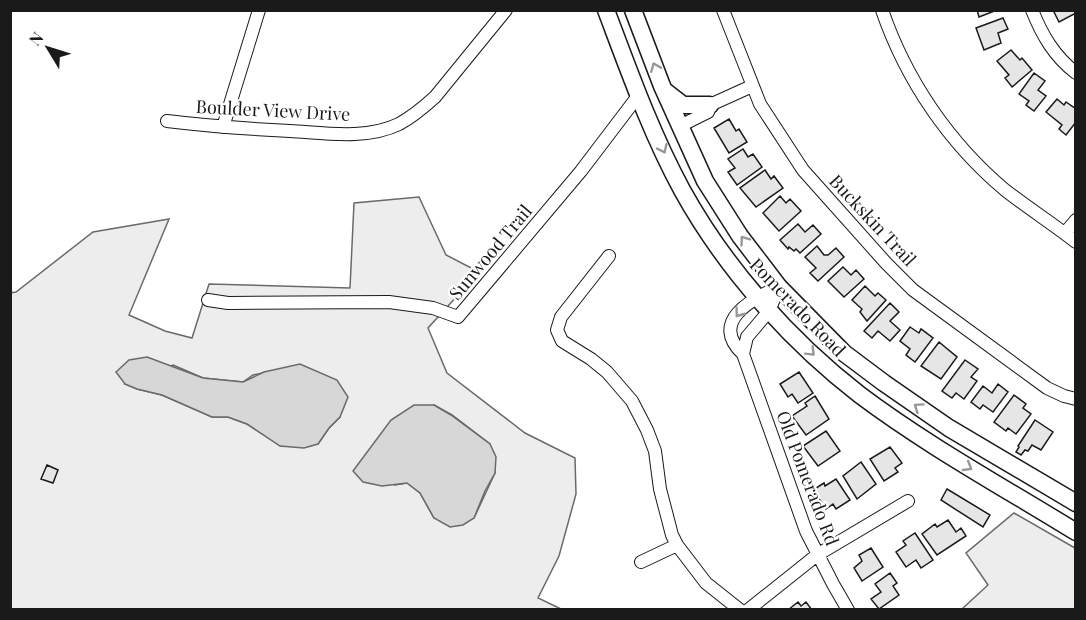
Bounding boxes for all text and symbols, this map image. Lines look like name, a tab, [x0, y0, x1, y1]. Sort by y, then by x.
north arrow	[18, 18, 78, 78]
text: N	[24, 27, 48, 49]
one-way arrow	[650, 63, 662, 74]
street label: Boulder View Drive	[195, 94, 351, 126]
one-way arrow	[655, 142, 667, 153]
street label: Buckskin Trail	[824, 169, 922, 271]
street label: Sunwood Trail	[443, 199, 537, 305]
one-way arrow	[740, 236, 751, 247]
street label: Pomerado Road	[745, 253, 851, 362]
one-way arrow	[735, 306, 746, 317]
one-way arrow	[804, 346, 815, 356]
one-way arrow	[914, 403, 925, 414]
street label: Old Pomerado Rd	[771, 407, 845, 549]
one-way arrow	[962, 459, 972, 471]

